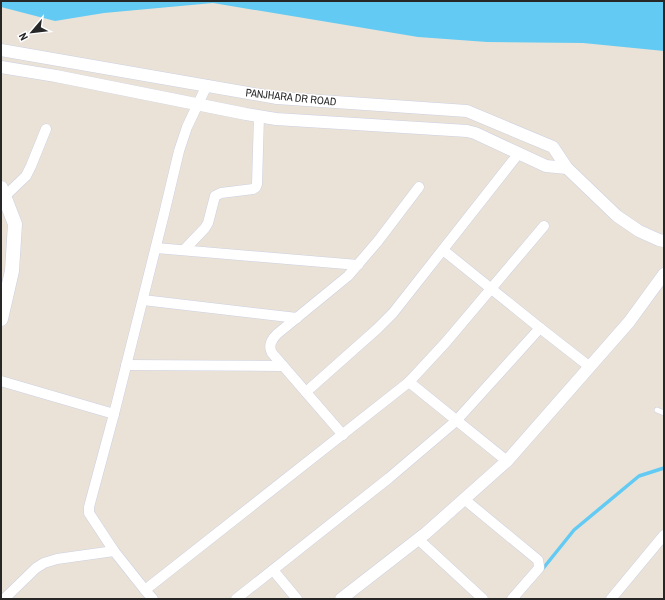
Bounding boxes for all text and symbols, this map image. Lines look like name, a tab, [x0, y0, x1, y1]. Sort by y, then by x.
north arrow	[12, 12, 52, 52]
text: N	[15, 31, 31, 43]
street label: PANJHARA DR ROAD	[245, 85, 337, 109]

